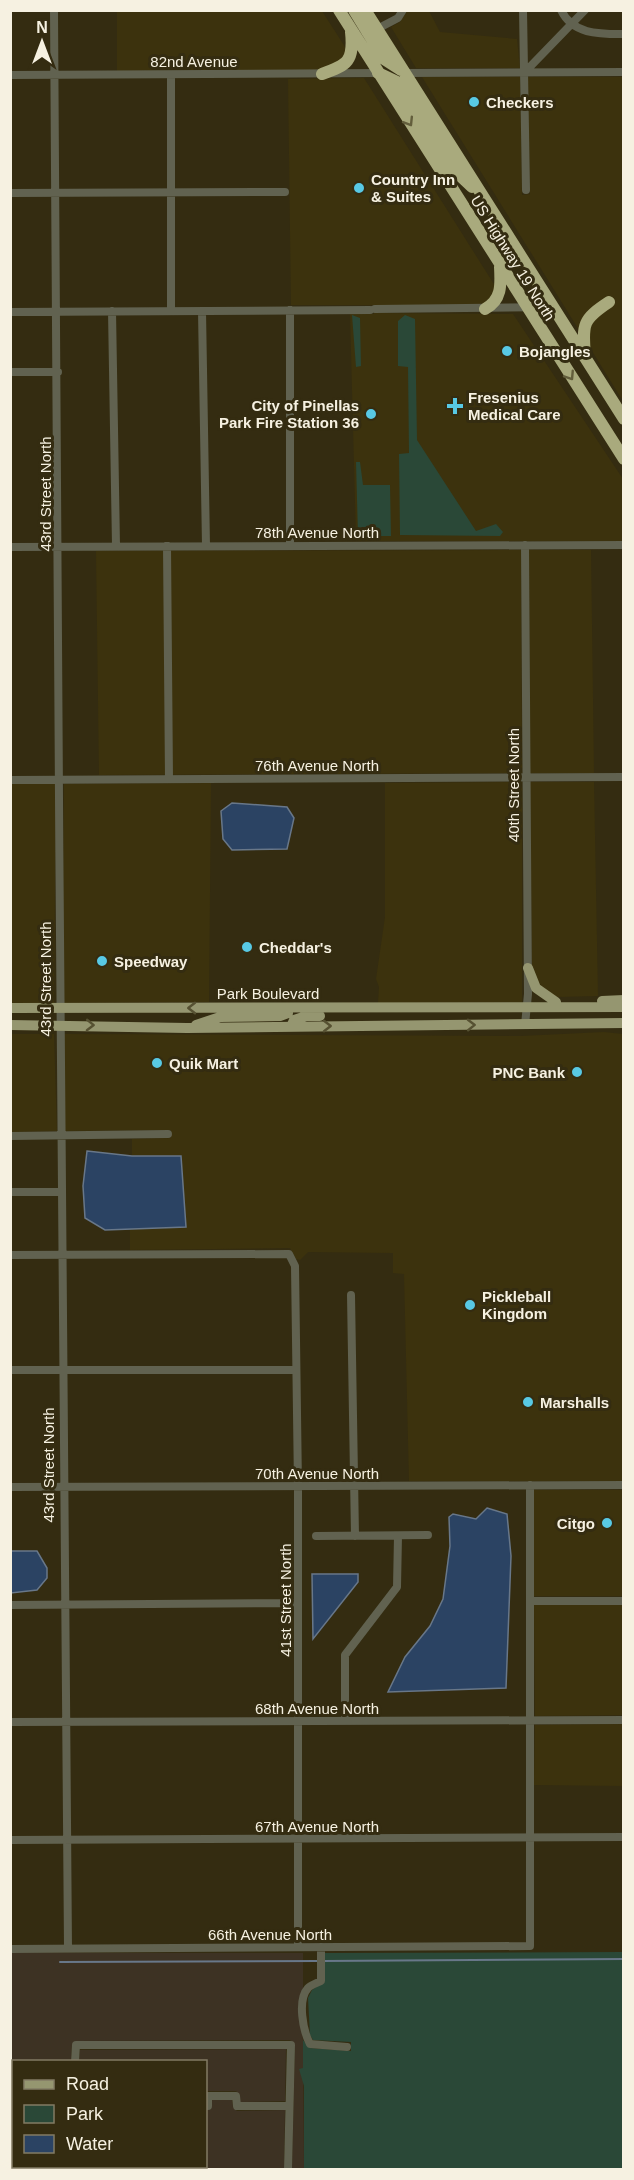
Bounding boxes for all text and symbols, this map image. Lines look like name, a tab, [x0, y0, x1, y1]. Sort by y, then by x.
north arrow	[12, 12, 72, 72]
text: N	[36, 19, 48, 36]
street label: 82nd Avenue	[150, 53, 238, 70]
place label: Checkers	[486, 94, 554, 111]
marker: Checkers	[467, 95, 481, 109]
one-way arrow	[402, 116, 414, 126]
place label: Country Inn & Suites	[371, 171, 455, 205]
marker: Country Inn & Suites	[352, 181, 366, 195]
street label: US Highway 19 North	[468, 192, 558, 324]
place label: Bojangles	[519, 343, 591, 360]
marker: Bojangles	[500, 344, 514, 358]
one-way arrow	[563, 370, 574, 381]
place label: Fresenius Medical Care	[468, 389, 561, 423]
place label: City of Pinellas Park Fire Station 36	[219, 397, 359, 431]
marker: Fresenius Medical Care	[446, 397, 464, 415]
marker: City of Pinellas Park Fire Station 36	[364, 407, 378, 421]
street label: 43rd Street North	[37, 436, 54, 552]
street label: 78th Avenue North	[255, 524, 379, 541]
street label: 40th Street North	[505, 728, 522, 842]
street label: 76th Avenue North	[255, 757, 379, 774]
street label: 43rd Street North	[37, 921, 54, 1037]
place label: Cheddar's	[259, 939, 332, 956]
marker: Cheddar's	[240, 940, 254, 954]
place label: Speedway	[114, 953, 188, 970]
marker: Speedway	[95, 954, 109, 968]
street label: Park Boulevard	[217, 985, 319, 1002]
one-way arrow	[188, 1002, 197, 1014]
one-way arrow	[85, 1019, 94, 1031]
one-way arrow	[466, 1019, 475, 1031]
one-way arrow	[322, 1020, 331, 1032]
place label: Quik Mart	[169, 1055, 238, 1072]
marker: Quik Mart	[150, 1056, 164, 1070]
place label: PNC Bank	[492, 1064, 566, 1081]
marker: PNC Bank	[570, 1065, 584, 1079]
place label: Pickleball Kingdom	[482, 1288, 551, 1322]
marker: Pickleball Kingdom	[463, 1298, 477, 1312]
place label: Marshalls	[540, 1394, 609, 1411]
marker: Marshalls	[521, 1395, 535, 1409]
street label: 43rd Street North	[40, 1407, 57, 1523]
street label: 70th Avenue North	[255, 1465, 379, 1482]
place label: Citgo	[557, 1515, 595, 1532]
marker: Citgo	[600, 1516, 614, 1530]
street label: 41st Street North	[277, 1543, 294, 1657]
street label: 68th Avenue North	[255, 1700, 379, 1717]
street label: 67th Avenue North	[255, 1818, 379, 1835]
street label: 66th Avenue North	[208, 1926, 332, 1943]
legend	[12, 2060, 207, 2168]
text: Road	[66, 2074, 109, 2094]
text: Park	[66, 2104, 104, 2124]
text: Water	[66, 2134, 113, 2154]

